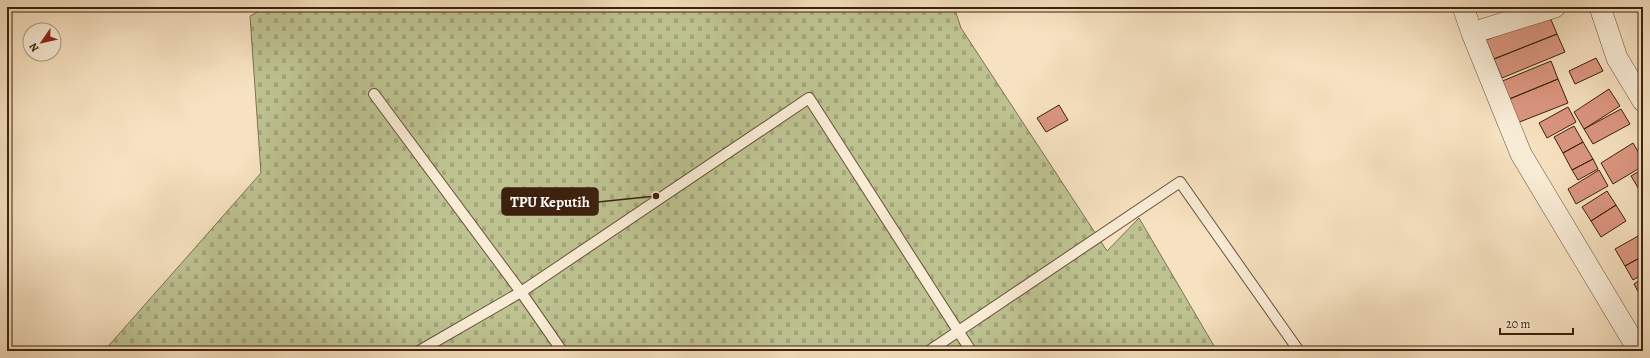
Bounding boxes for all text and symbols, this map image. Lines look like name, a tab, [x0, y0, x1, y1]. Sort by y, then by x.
north arrow	[22, 22, 62, 62]
text: N	[26, 40, 43, 55]
callout: TPU Keputih	[502, 188, 598, 215]
text: TPU Keputih	[510, 192, 590, 212]
scale bar	[1500, 310, 1573, 336]
text: 20 m	[1506, 316, 1530, 332]

